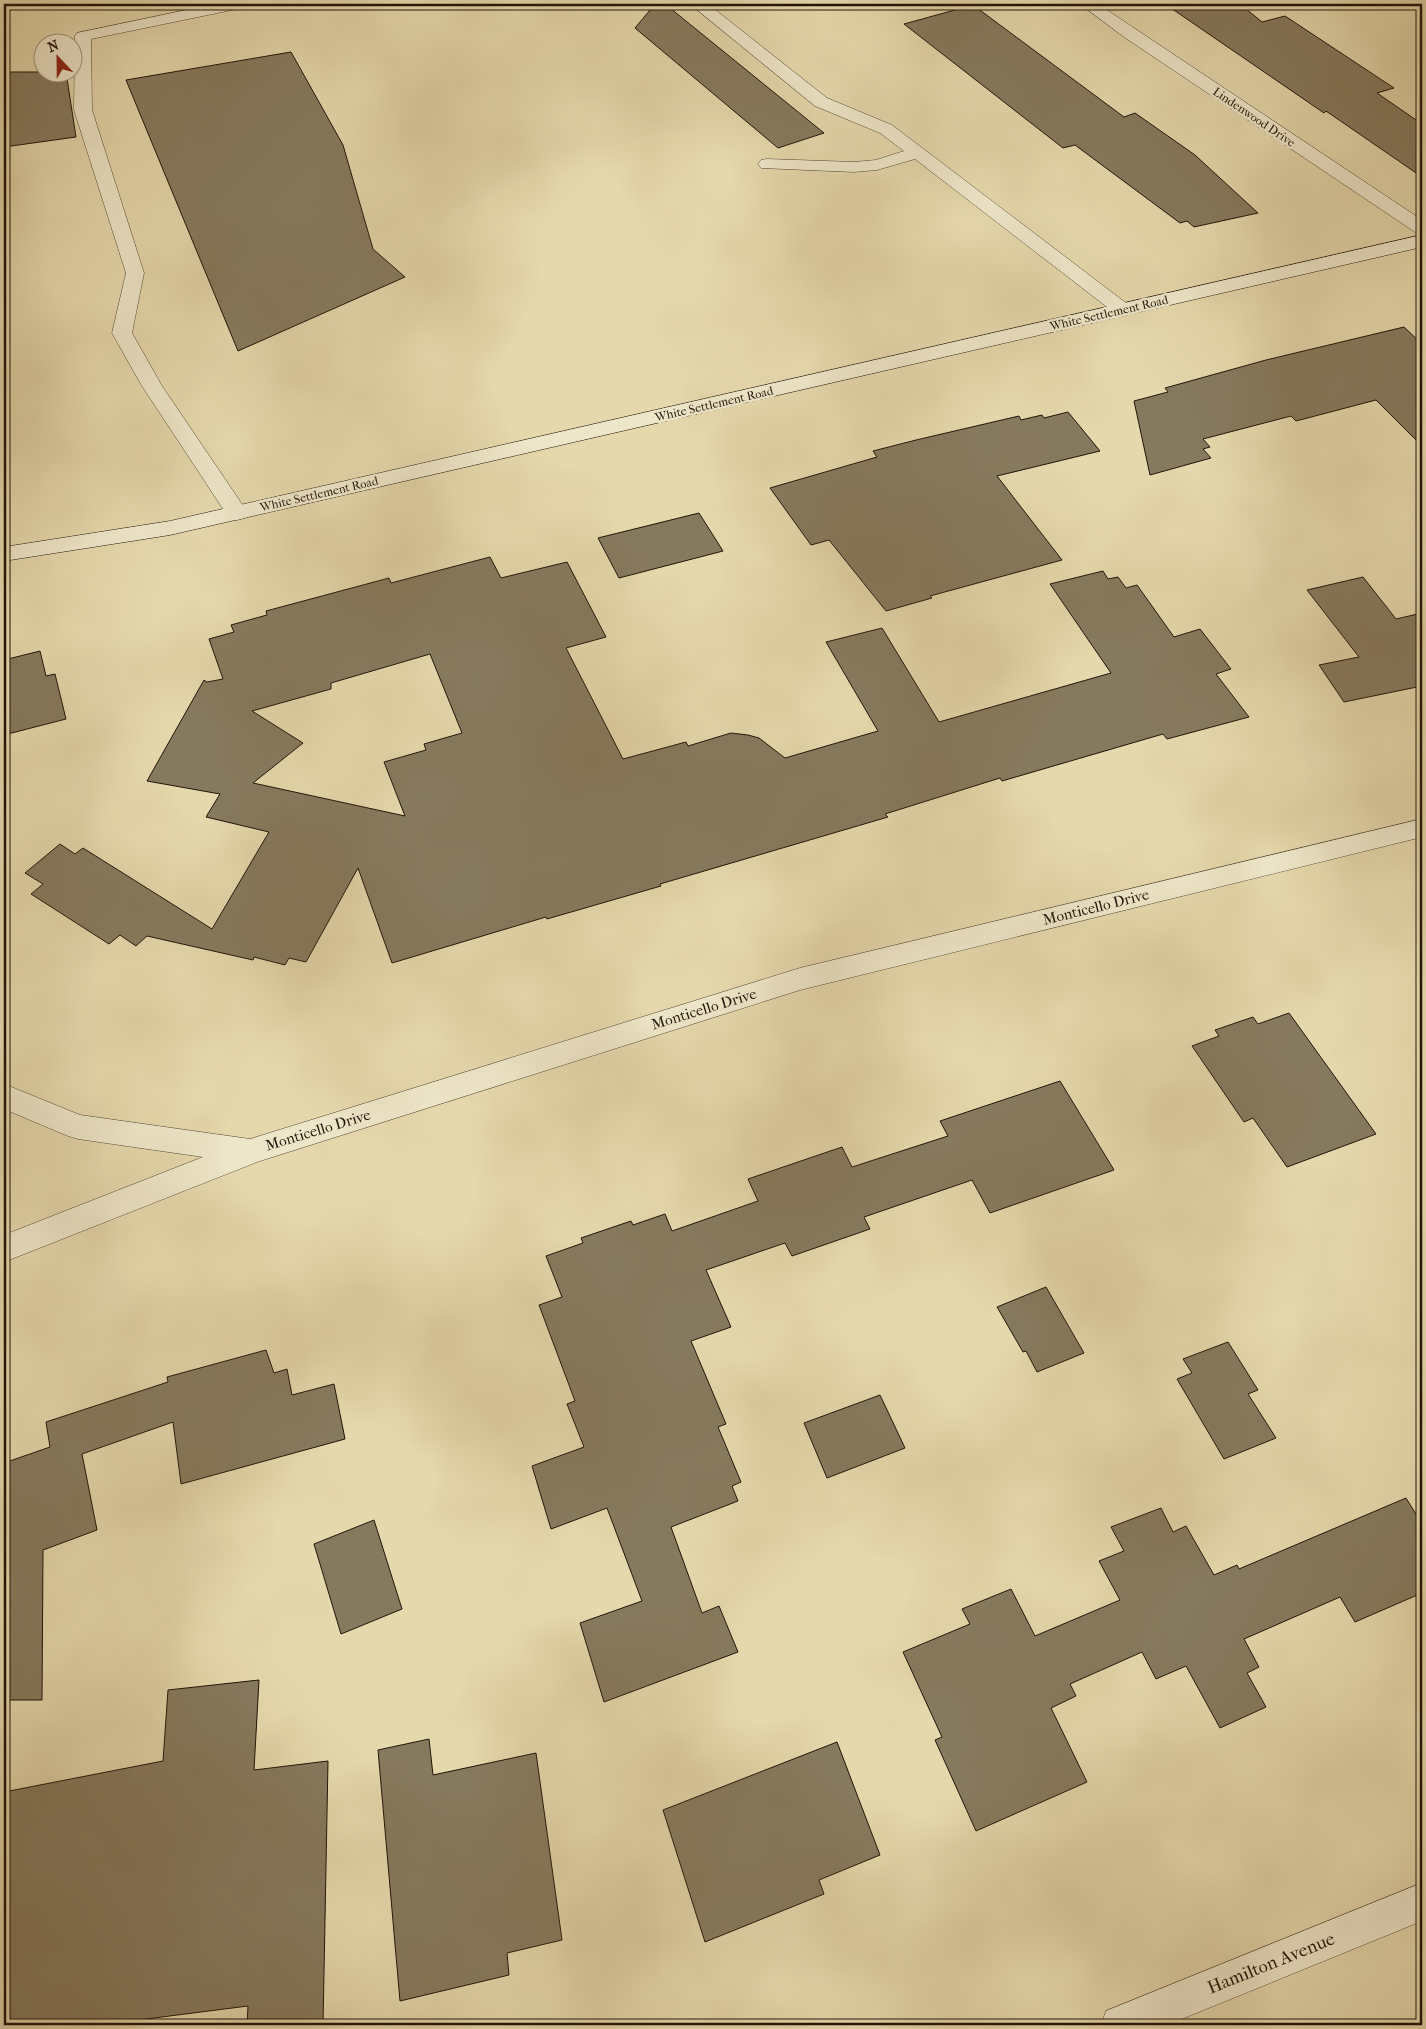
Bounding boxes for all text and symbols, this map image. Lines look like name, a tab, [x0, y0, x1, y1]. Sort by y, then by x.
north arrow	[32, 32, 82, 82]
text: N	[45, 36, 62, 56]
street label: Lindenwood Drive	[1210, 84, 1298, 150]
street label: White Settlement Road	[1048, 292, 1170, 334]
street label: White Settlement Road	[653, 383, 775, 425]
street label: White Settlement Road	[258, 473, 380, 515]
street label: Monticello Drive	[1041, 885, 1152, 929]
street label: Monticello Drive	[649, 984, 759, 1034]
street label: Monticello Drive	[263, 1105, 373, 1155]
street label: Hamilton Avenue	[1204, 1928, 1338, 1999]

